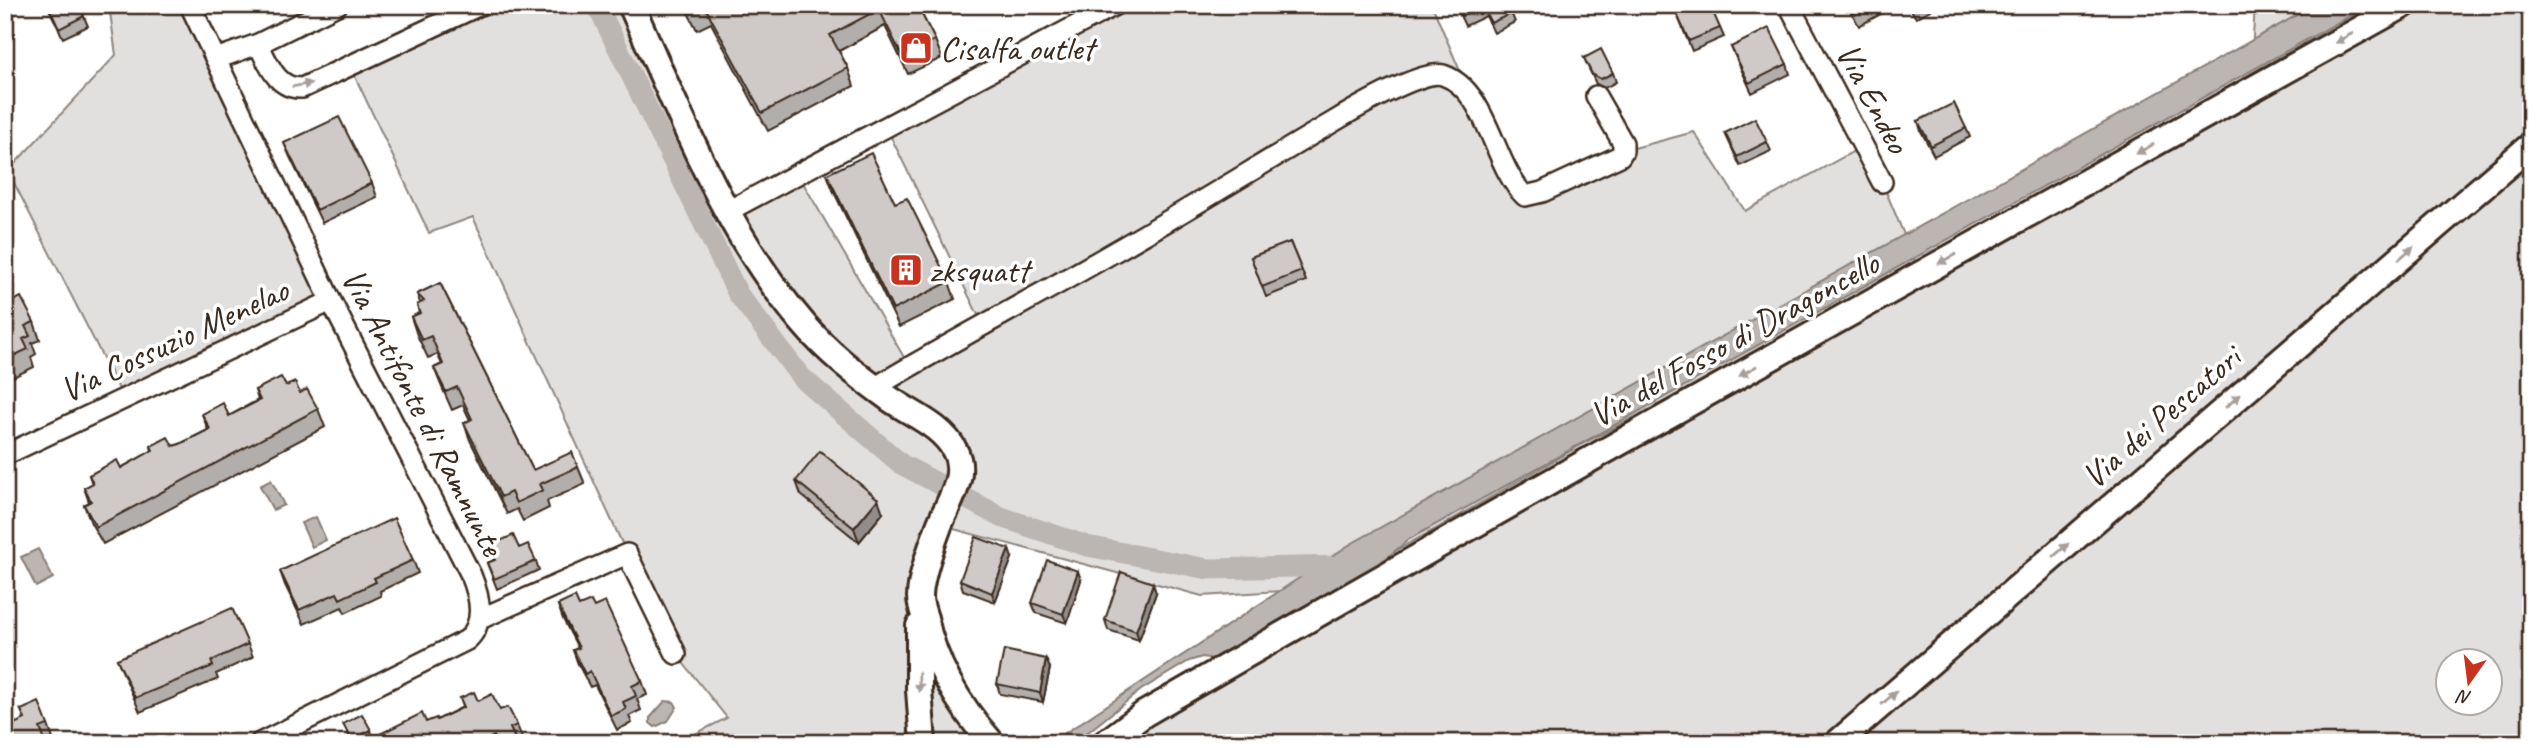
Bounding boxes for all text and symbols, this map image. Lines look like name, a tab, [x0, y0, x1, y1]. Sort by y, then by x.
place label: Cisalfa outlet	[940, 26, 1098, 71]
shop icon: Cisalfa outlet	[897, 29, 935, 67]
one-way arrow	[2335, 32, 2354, 44]
street label: Via Endeo	[1825, 35, 1921, 162]
one-way arrow	[291, 80, 313, 91]
one-way arrow	[2136, 143, 2155, 155]
street label: Via del Fosso di Dragoncello	[1581, 240, 1888, 437]
one-way arrow	[2397, 245, 2415, 261]
place label: zksquatt	[930, 248, 1033, 293]
building icon: zksquatt	[887, 251, 925, 289]
one-way arrow	[1937, 253, 1956, 265]
street label: Via Antifonte di Ramnunte	[331, 261, 516, 566]
street label: Via Cossuzio Menelao	[53, 267, 297, 413]
street label: Via dei Pescatori	[2072, 333, 2253, 498]
one-way arrow	[1738, 365, 1758, 377]
one-way arrow	[2225, 394, 2242, 409]
one-way arrow	[2052, 542, 2070, 558]
north arrow	[2434, 646, 2504, 716]
one-way arrow	[913, 671, 924, 693]
text: N	[2453, 684, 2474, 711]
one-way arrow	[1880, 690, 1898, 706]

